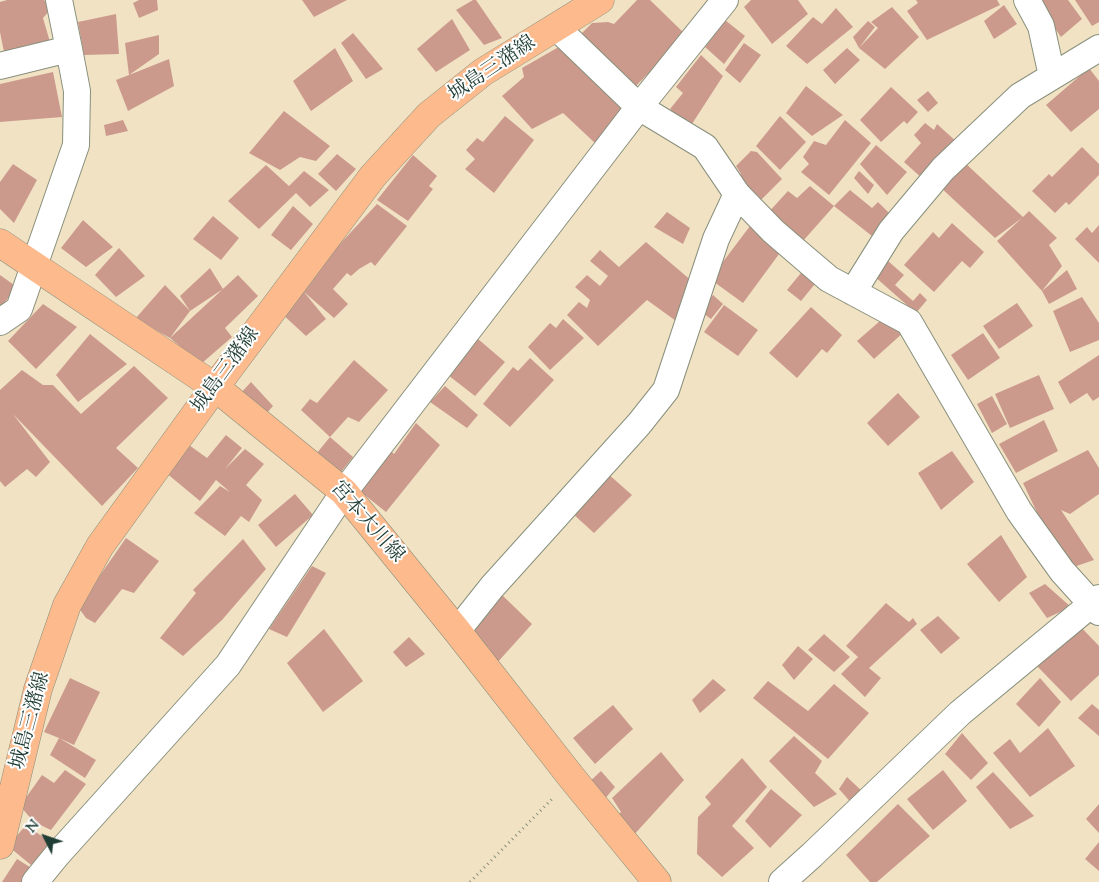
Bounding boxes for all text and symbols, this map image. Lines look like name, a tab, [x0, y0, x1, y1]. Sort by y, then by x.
street label: 城島三潴線	[445, 32, 541, 108]
street label: 城島三潴線	[188, 323, 266, 419]
street label: 宮本大川線	[324, 477, 408, 569]
street label: 城島三潴線	[7, 670, 57, 772]
north arrow	[20, 812, 70, 862]
text: N	[22, 816, 45, 838]

